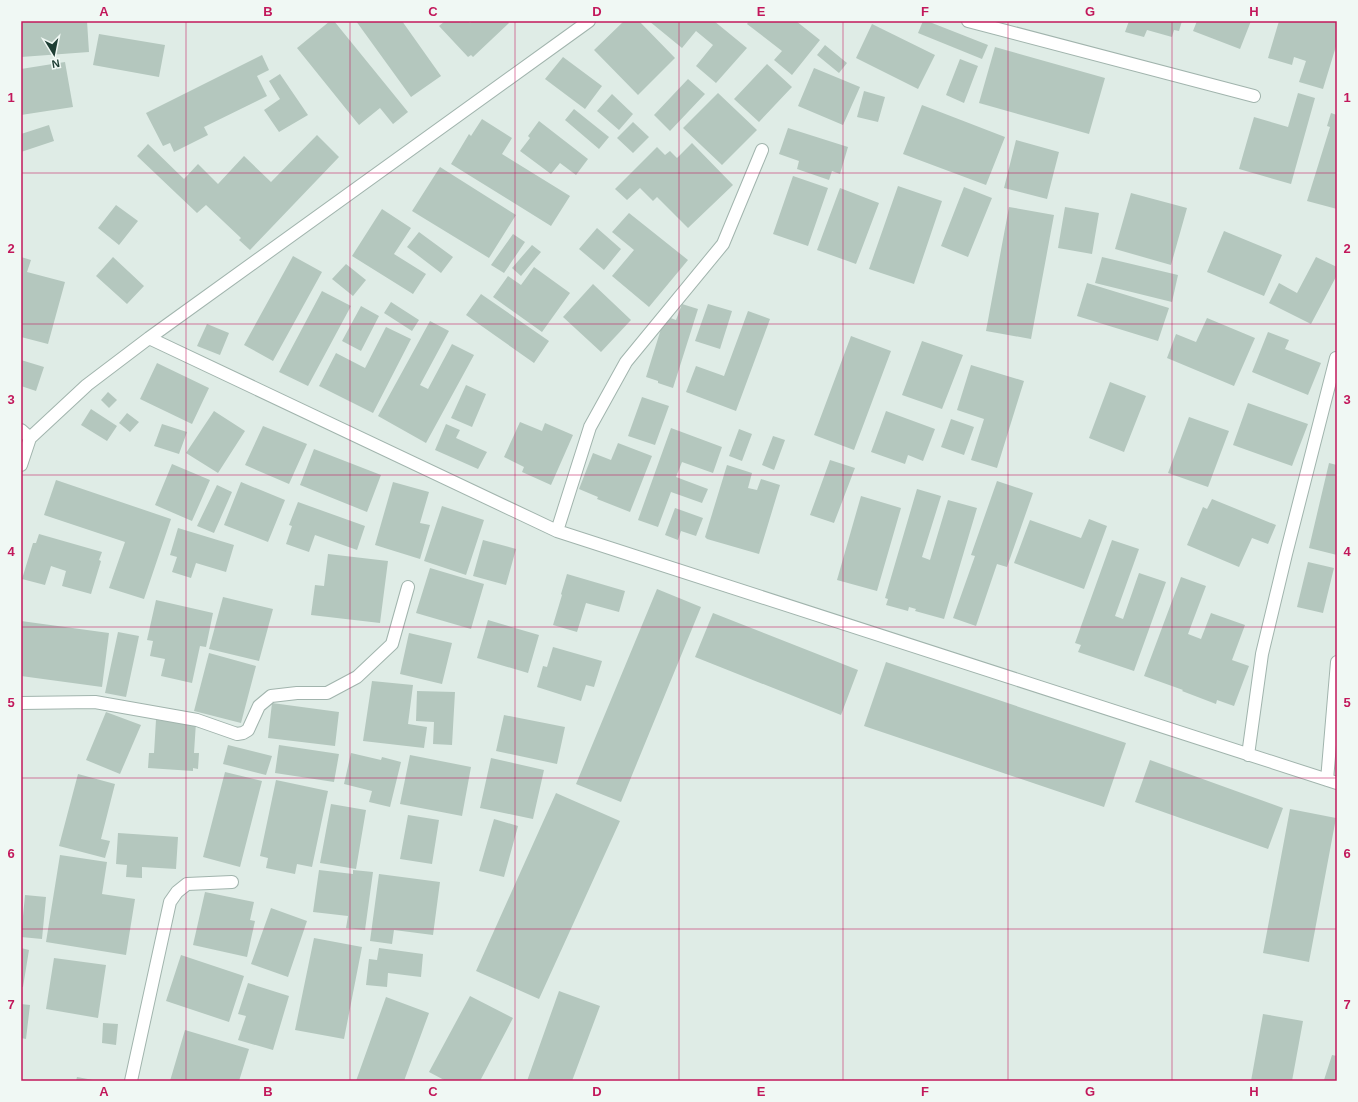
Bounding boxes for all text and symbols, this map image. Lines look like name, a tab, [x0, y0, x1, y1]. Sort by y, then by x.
text: A	[99, 4, 109, 19]
text: B	[263, 4, 273, 19]
text: C	[428, 4, 438, 19]
text: D	[592, 4, 602, 19]
text: E	[757, 4, 766, 19]
text: F	[921, 4, 929, 19]
text: G	[1085, 4, 1095, 19]
text: H	[1249, 4, 1259, 19]
north arrow	[34, 34, 74, 74]
text: N	[51, 57, 61, 70]
text: 1	[7, 90, 15, 105]
text: 1	[1343, 90, 1351, 105]
text: 2	[7, 241, 15, 256]
text: 2	[1343, 241, 1351, 256]
text: 3	[7, 392, 15, 407]
text: 3	[1343, 392, 1351, 407]
text: 4	[7, 544, 15, 559]
text: 4	[1343, 544, 1351, 559]
text: 5	[7, 695, 15, 710]
text: 5	[1343, 695, 1351, 710]
text: 6	[7, 846, 15, 861]
text: 6	[1343, 846, 1351, 861]
text: 7	[7, 997, 15, 1012]
text: 7	[1343, 997, 1351, 1012]
text: A	[99, 1084, 109, 1099]
text: B	[263, 1084, 273, 1099]
text: C	[428, 1084, 438, 1099]
text: D	[592, 1084, 602, 1099]
text: E	[757, 1084, 766, 1099]
text: F	[921, 1084, 929, 1099]
text: G	[1085, 1084, 1095, 1099]
text: H	[1249, 1084, 1259, 1099]

